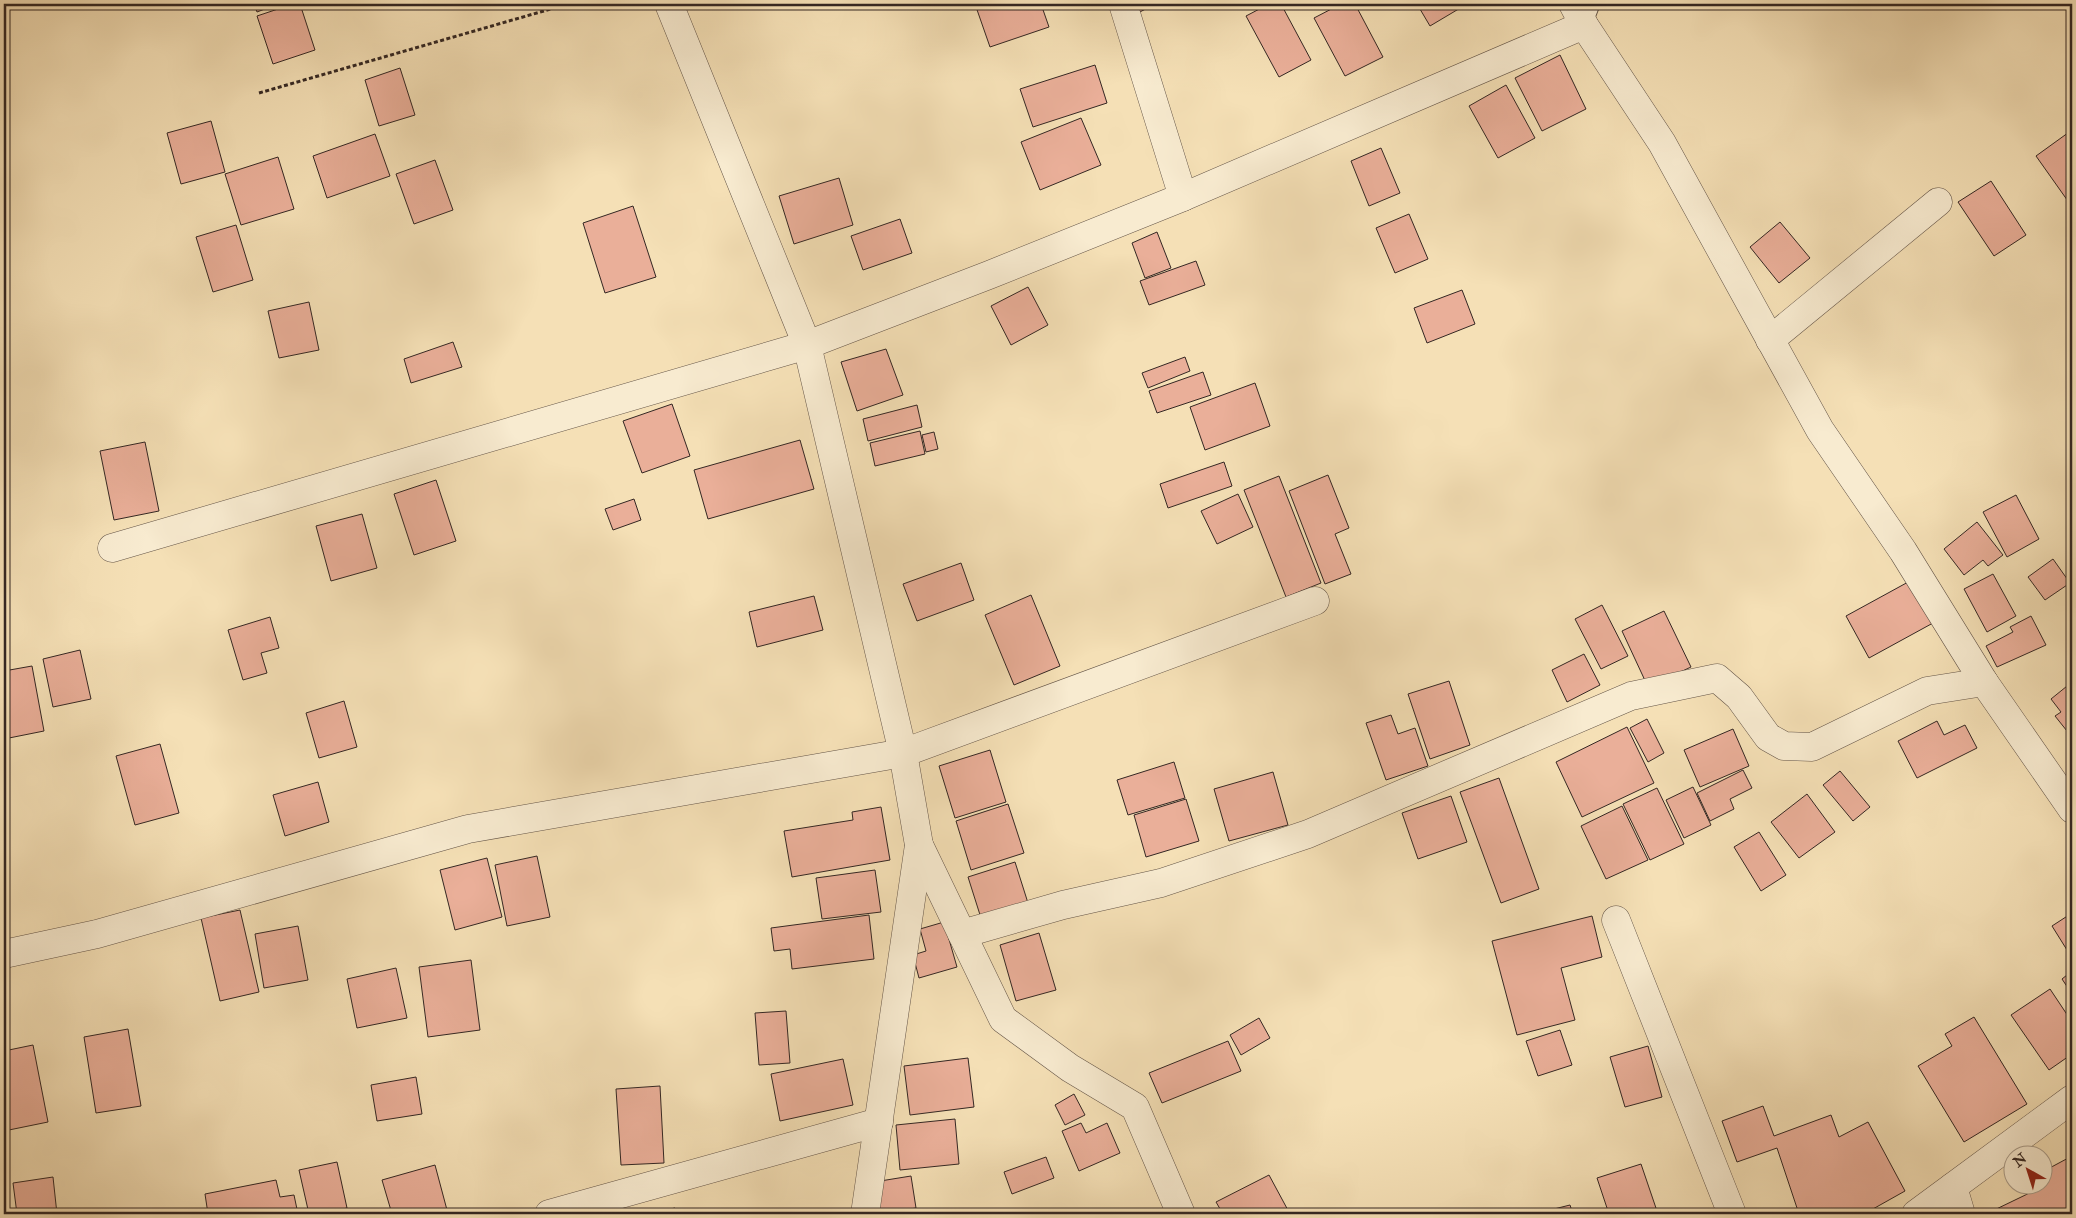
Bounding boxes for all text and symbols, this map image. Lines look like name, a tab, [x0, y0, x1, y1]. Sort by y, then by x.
north arrow	[2004, 1146, 2054, 1196]
text: N	[2009, 1149, 2031, 1171]

